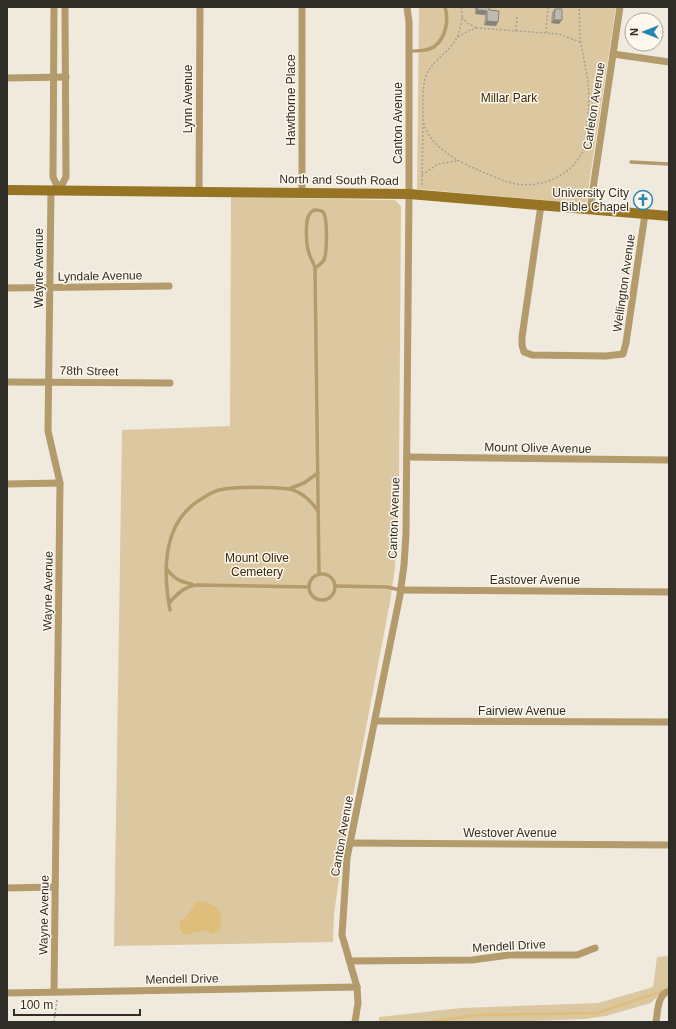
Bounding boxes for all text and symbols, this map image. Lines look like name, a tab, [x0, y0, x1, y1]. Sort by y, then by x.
north arrow	[624, 12, 664, 52]
text: N	[628, 28, 640, 36]
street label: Hawthorne Place	[284, 54, 298, 146]
street label: Carleton Avenue	[580, 61, 608, 151]
street label: Lynn Avenue	[181, 64, 195, 133]
street label: Canton Avenue	[391, 82, 405, 164]
park label: Millar Park	[481, 91, 538, 105]
street label: North and South Road	[279, 172, 399, 188]
place label: University City Bible Chapel	[552, 186, 629, 214]
church icon: University City Bible Chapel	[632, 189, 654, 211]
street label: Wayne Avenue	[32, 228, 46, 308]
street label: Wellington Avenue	[610, 233, 638, 333]
street label: Lyndale Avenue	[58, 268, 143, 284]
street label: 78th Street	[60, 363, 119, 379]
street label: Mount Olive Avenue	[484, 440, 592, 456]
street label: Canton Avenue	[386, 477, 402, 559]
street label: Wayne Avenue	[40, 551, 56, 631]
park label: Mount Olive Cemetery	[225, 551, 289, 579]
street label: Eastover Avenue	[490, 573, 581, 587]
street label: Fairview Avenue	[478, 704, 566, 718]
street label: Canton Avenue	[328, 794, 356, 878]
street label: Westover Avenue	[463, 826, 557, 840]
street label: Wayne Avenue	[36, 875, 52, 955]
street label: Mendell Drive	[472, 937, 546, 955]
street label: Mendell Drive	[145, 971, 219, 987]
scale bar	[14, 991, 140, 1017]
text: 100 m	[20, 998, 53, 1012]

